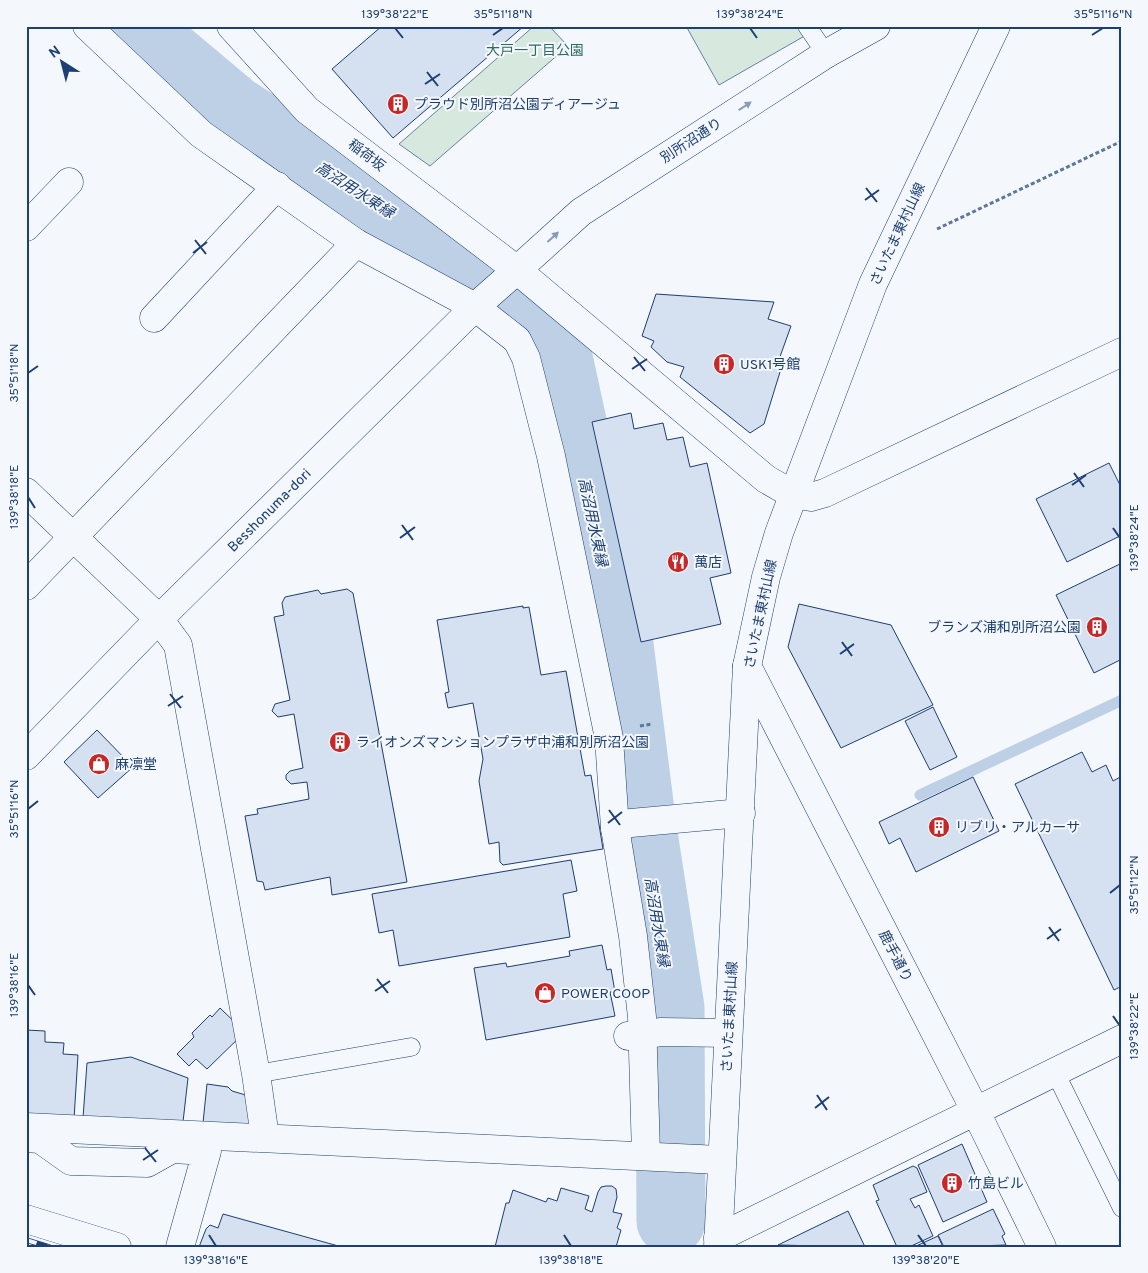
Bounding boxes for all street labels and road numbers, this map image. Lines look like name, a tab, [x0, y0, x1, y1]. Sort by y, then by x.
street label: 別所沼通り	[658, 115, 726, 167]
street label: 稲荷坂	[344, 137, 388, 176]
street label: さいたま東村山線	[866, 180, 930, 289]
street label: Besshonuma-dori	[225, 466, 315, 556]
street label: さいたま東村山線	[741, 558, 781, 671]
street label: 鹿手通り	[874, 928, 915, 985]
street label: さいたま東村山線	[718, 961, 742, 1073]

